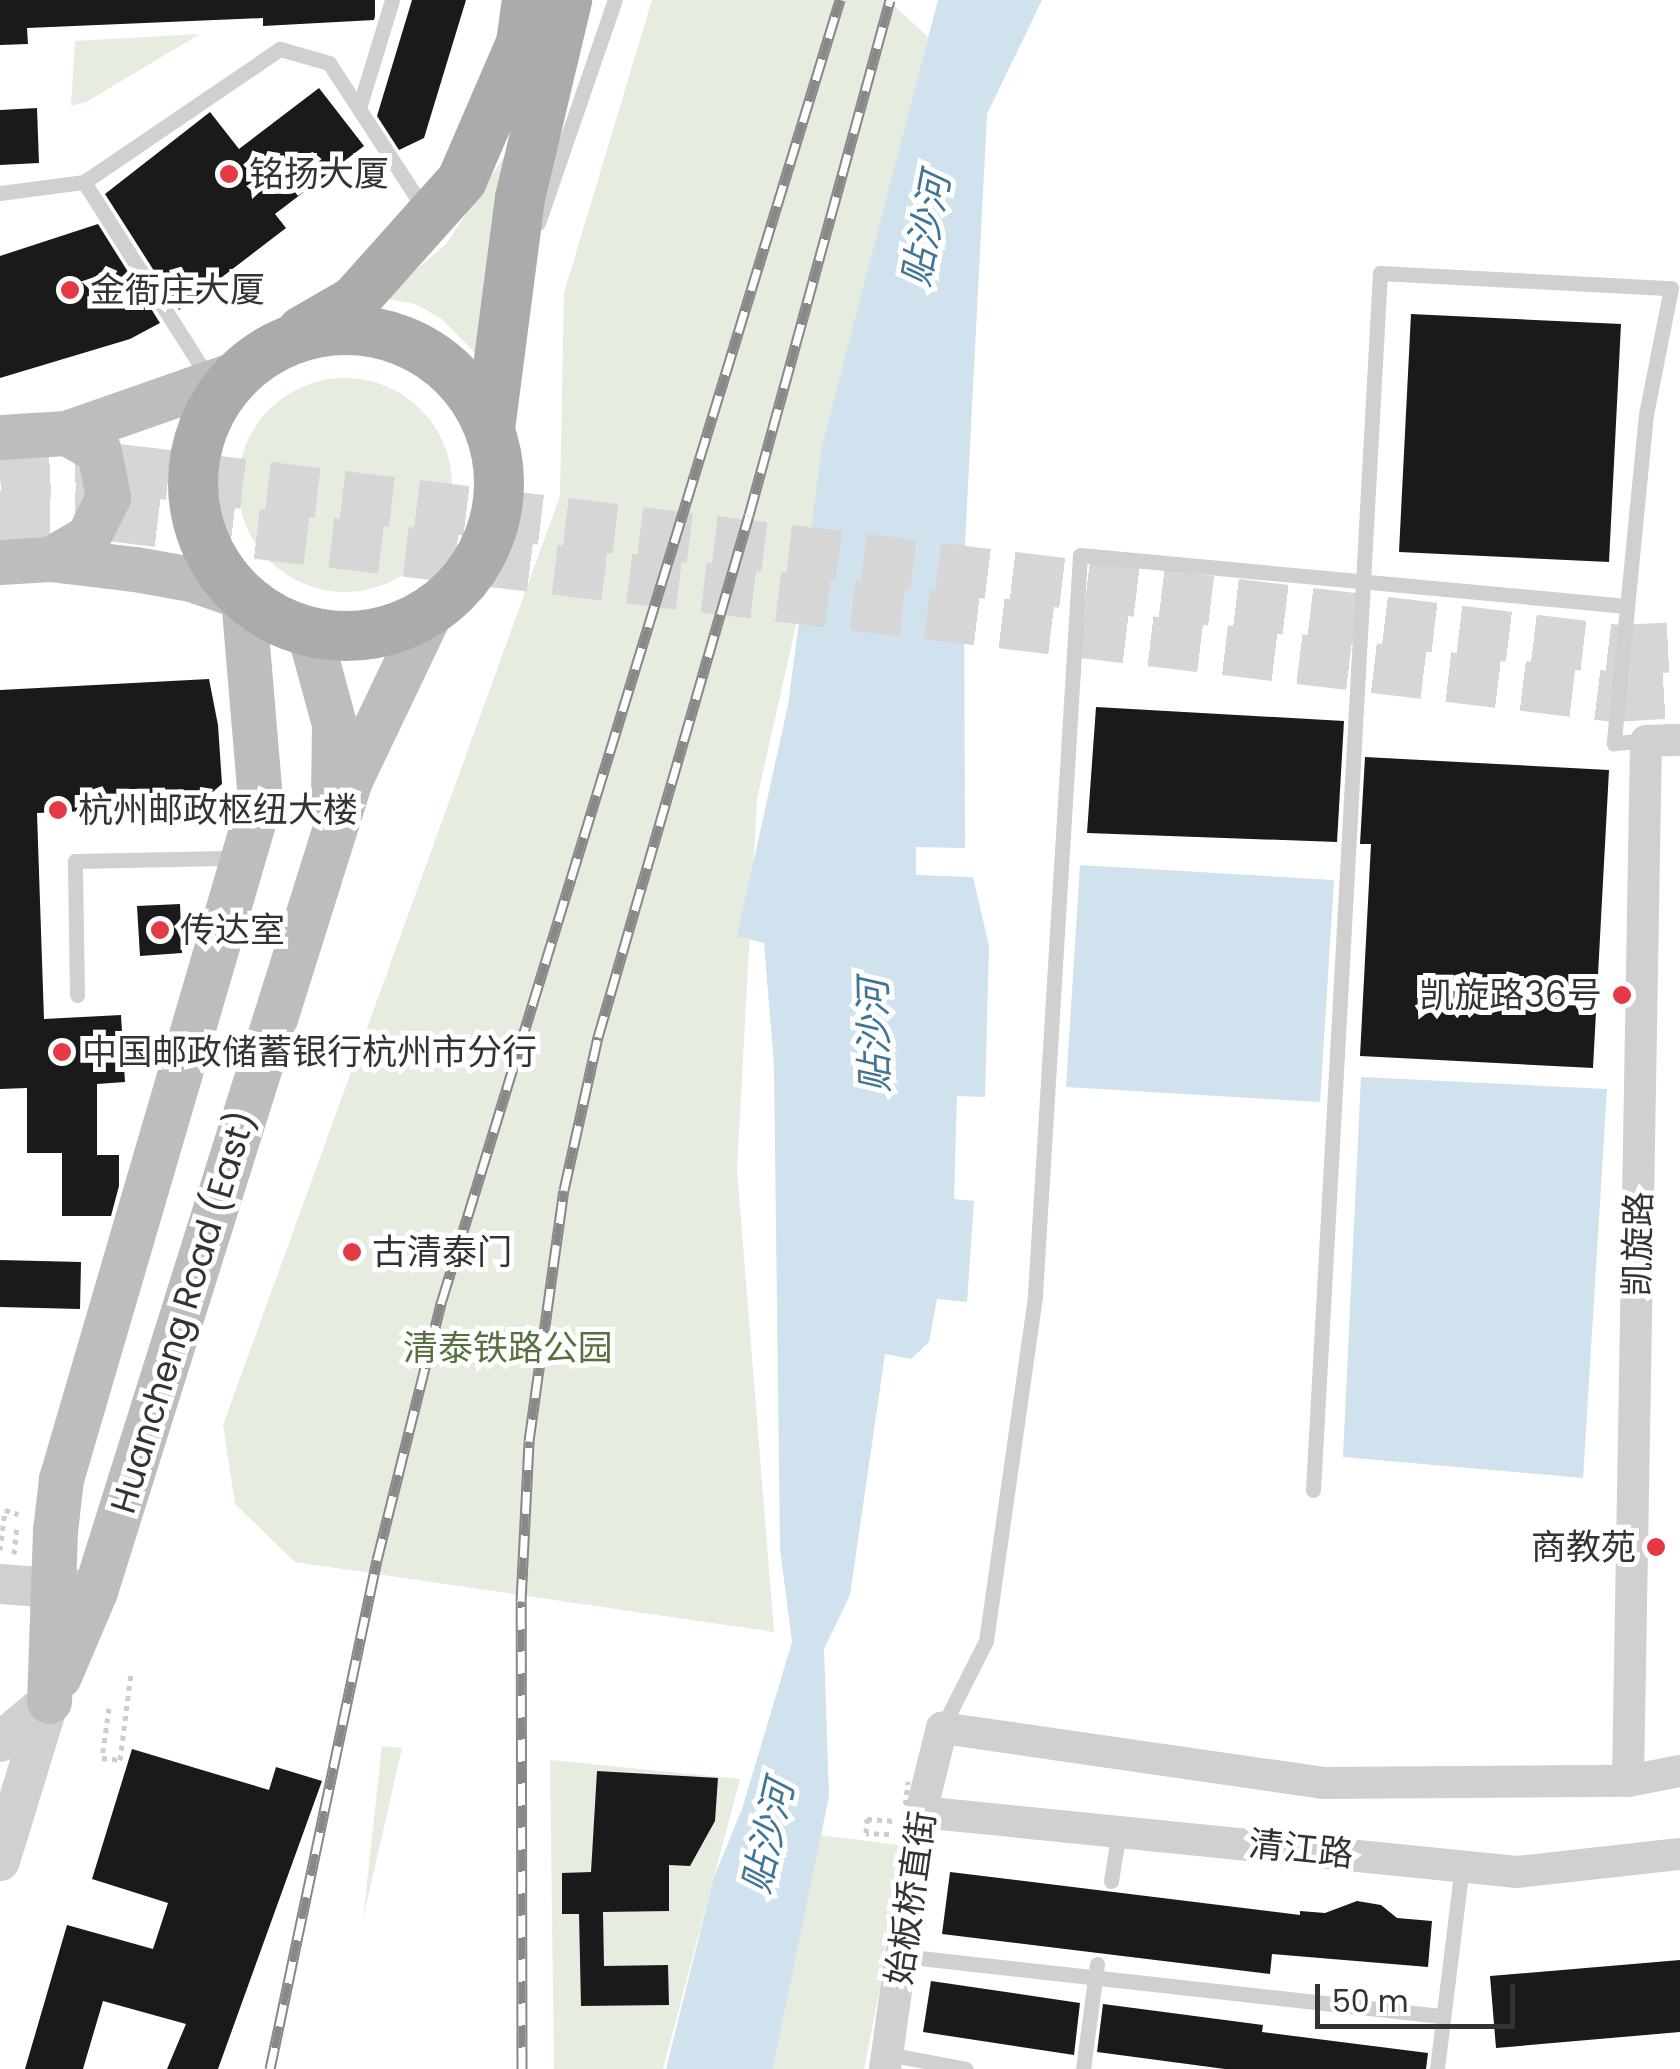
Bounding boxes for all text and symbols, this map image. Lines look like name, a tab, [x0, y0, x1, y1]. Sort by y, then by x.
place label: 铭扬大厦	[249, 153, 389, 195]
marker: 铭扬大厦	[218, 163, 240, 185]
water label: 贴沙河	[893, 170, 959, 290]
place label: 金衙庄大厦	[90, 269, 265, 311]
marker: 金衙庄大厦	[59, 279, 81, 301]
place label: 杭州邮政枢纽大楼	[78, 789, 358, 831]
marker: 杭州邮政枢纽大楼	[47, 799, 69, 821]
place label: 传达室	[180, 909, 285, 951]
marker: 传达室	[149, 919, 171, 941]
place label: 凯旋路36号	[1419, 974, 1602, 1016]
water label: 贴沙河	[850, 979, 898, 1093]
marker: 凯旋路36号	[1611, 984, 1633, 1006]
place label: 中国邮政储蓄银行杭州市分行	[82, 1031, 537, 1073]
marker: 中国邮政储蓄银行杭州市分行	[51, 1041, 73, 1063]
street label: Huancheng Road (East)	[102, 1106, 264, 1518]
street label: 凯旋路	[1616, 1191, 1660, 1297]
place label: 古清泰门	[372, 1231, 512, 1273]
marker: 古清泰门	[341, 1241, 363, 1263]
park label: 清泰铁路公园	[403, 1327, 613, 1369]
place label: 商教苑	[1531, 1526, 1636, 1568]
marker: 商教苑	[1645, 1536, 1667, 1558]
water label: 贴沙河	[733, 1776, 803, 1898]
street label: 始板桥直街	[878, 1808, 944, 1988]
street label: 清江路	[1247, 1823, 1355, 1875]
scale bar	[1320, 1964, 1520, 2026]
text: 50 m	[1332, 1980, 1409, 2023]

